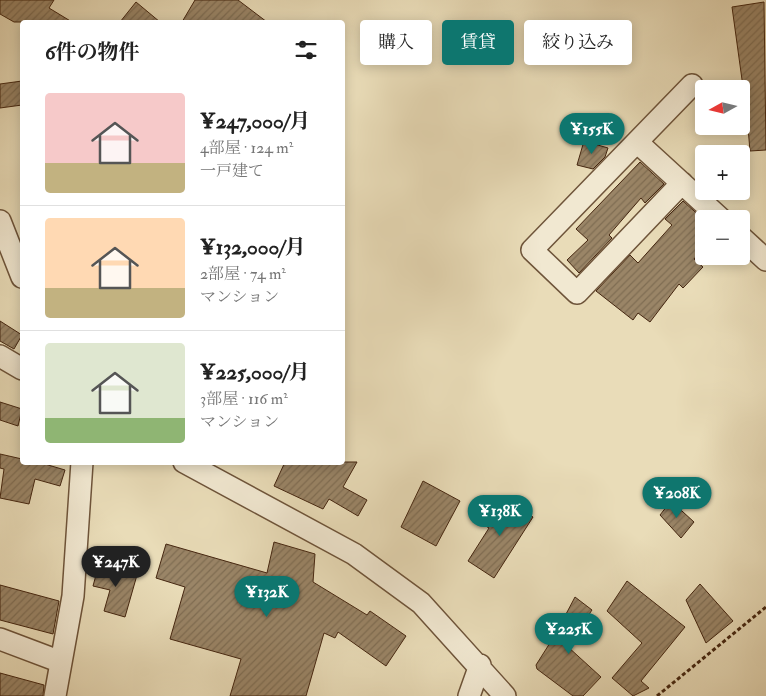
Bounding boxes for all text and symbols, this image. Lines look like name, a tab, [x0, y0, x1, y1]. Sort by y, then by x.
chip: 購入	[360, 20, 432, 65]
chip: 賃貸	[442, 20, 514, 65]
chip: 絞り込み	[524, 20, 632, 65]
icon: filters	[292, 36, 320, 64]
text: 6件の物件	[45, 39, 140, 66]
north arrow	[695, 80, 750, 135]
map controls	[695, 80, 750, 265]
text: ¥247,000/月	[200, 108, 310, 135]
pin: ¥155K	[557, 112, 627, 155]
icon: home	[85, 113, 145, 173]
text: ¥155K	[571, 119, 613, 139]
text: 4部屋 · 124 m²	[200, 138, 293, 158]
button: +	[695, 145, 750, 200]
text: 一戸建て	[200, 161, 264, 181]
button: −	[695, 210, 750, 265]
text: ¥132,000/月	[200, 234, 306, 261]
icon: home	[85, 238, 145, 298]
text: 2部屋 · 74 m²	[200, 264, 286, 284]
text: マンション	[200, 287, 279, 307]
text: ¥225,000/月	[200, 359, 310, 386]
icon: home	[85, 363, 145, 423]
text: 3部屋 · 116 m²	[200, 389, 288, 409]
text: マンション	[200, 412, 279, 432]
pin: ¥208K	[642, 476, 712, 519]
text: ¥208K	[653, 483, 701, 503]
pin: ¥138K	[465, 494, 535, 537]
text: ¥138K	[479, 501, 521, 521]
pin: ¥247K	[81, 546, 151, 588]
text: ¥247K	[93, 552, 139, 572]
pin: ¥132K	[232, 576, 302, 618]
text: ¥132K	[245, 582, 289, 602]
pin: ¥225K	[534, 612, 604, 655]
text: ¥225K	[546, 619, 592, 639]

